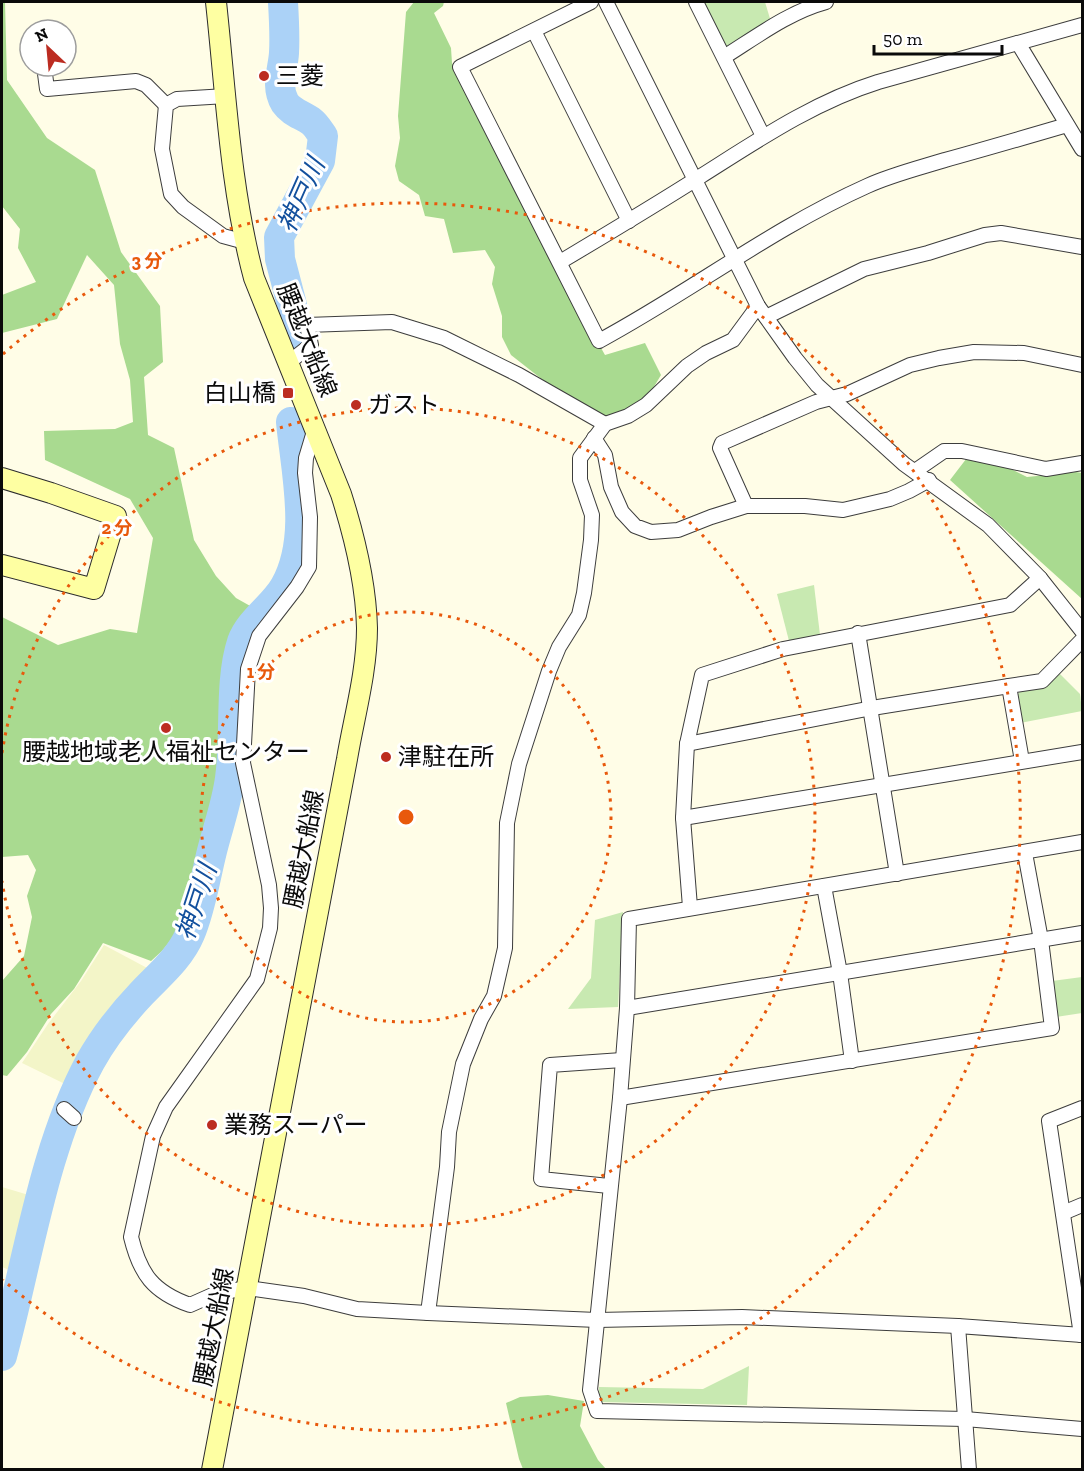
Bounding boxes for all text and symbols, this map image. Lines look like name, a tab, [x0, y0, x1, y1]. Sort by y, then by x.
north arrow	[18, 18, 78, 78]
scale bar	[874, 18, 1002, 56]
text: N	[32, 24, 51, 46]
text: 50 m	[883, 28, 923, 50]
place label: 三菱	[276, 61, 324, 90]
marker: 三菱	[257, 69, 271, 83]
water label: 神戸川	[271, 150, 333, 237]
text: 3 分	[132, 250, 162, 272]
street label: 腰越大船線	[272, 279, 343, 401]
place label: 白山橋	[204, 378, 276, 407]
marker: 白山橋	[281, 386, 295, 400]
place label: ガスト	[368, 390, 440, 419]
marker: ガスト	[349, 398, 363, 412]
text: 2 分	[101, 517, 133, 539]
text: 1 分	[247, 661, 275, 683]
marker: 腰越地域老人福祉センター	[159, 721, 173, 735]
place label: 腰越地域老人福祉センター	[22, 737, 310, 766]
place label: 津駐在所	[398, 742, 494, 771]
marker: 津駐在所	[379, 750, 393, 764]
street label: 腰越大船線	[278, 787, 329, 911]
centre of rings	[396, 807, 416, 827]
water label: 神戸川	[169, 857, 224, 944]
place label: 業務スーパー	[224, 1110, 368, 1139]
marker: 業務スーパー	[205, 1118, 219, 1132]
street label: 腰越大船線	[188, 1265, 239, 1389]

